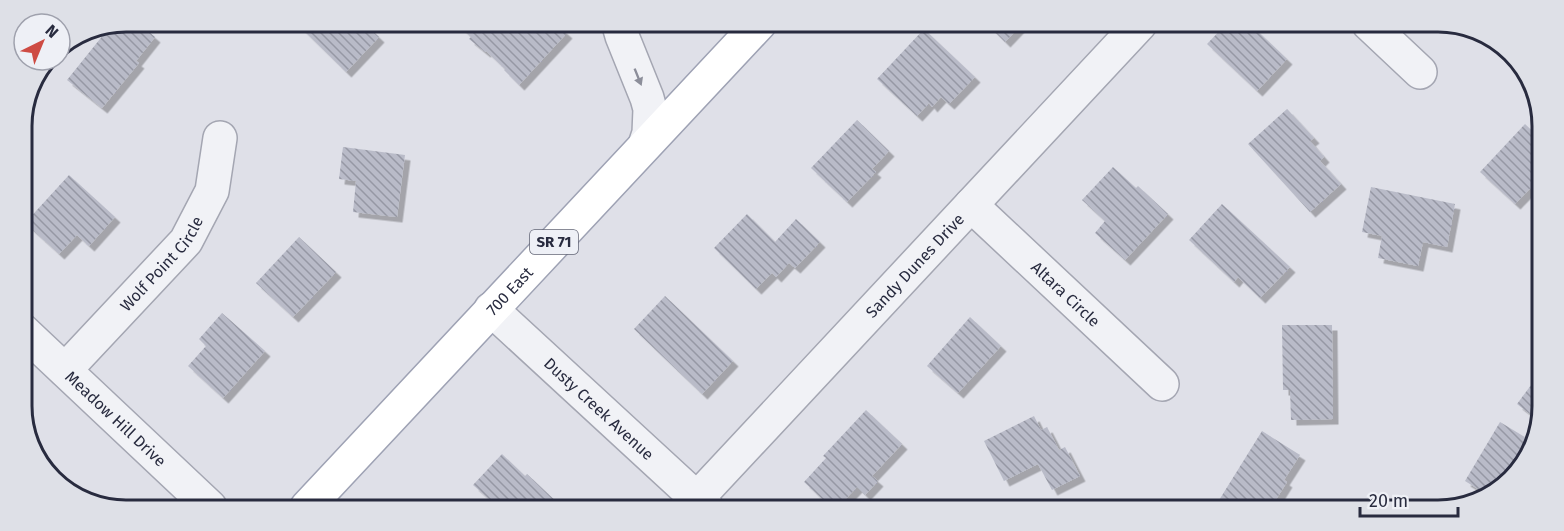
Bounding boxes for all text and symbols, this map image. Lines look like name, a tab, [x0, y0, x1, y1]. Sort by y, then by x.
north arrow	[12, 12, 72, 72]
text: N	[42, 21, 62, 42]
one-way arrow	[634, 68, 643, 86]
street label: Sandy Dunes Drive	[862, 210, 968, 322]
street label: Wolf Point Circle	[116, 213, 207, 315]
road number: SR 71	[530, 230, 578, 254]
street label: Altara Circle	[1027, 258, 1104, 331]
street label: 700 East	[482, 263, 537, 319]
street label: Dusty Creek Avenue	[540, 354, 658, 464]
street label: Meadow Hill Drive	[61, 367, 170, 471]
scale bar	[1360, 480, 1458, 518]
text: 20 m	[1369, 490, 1408, 512]

